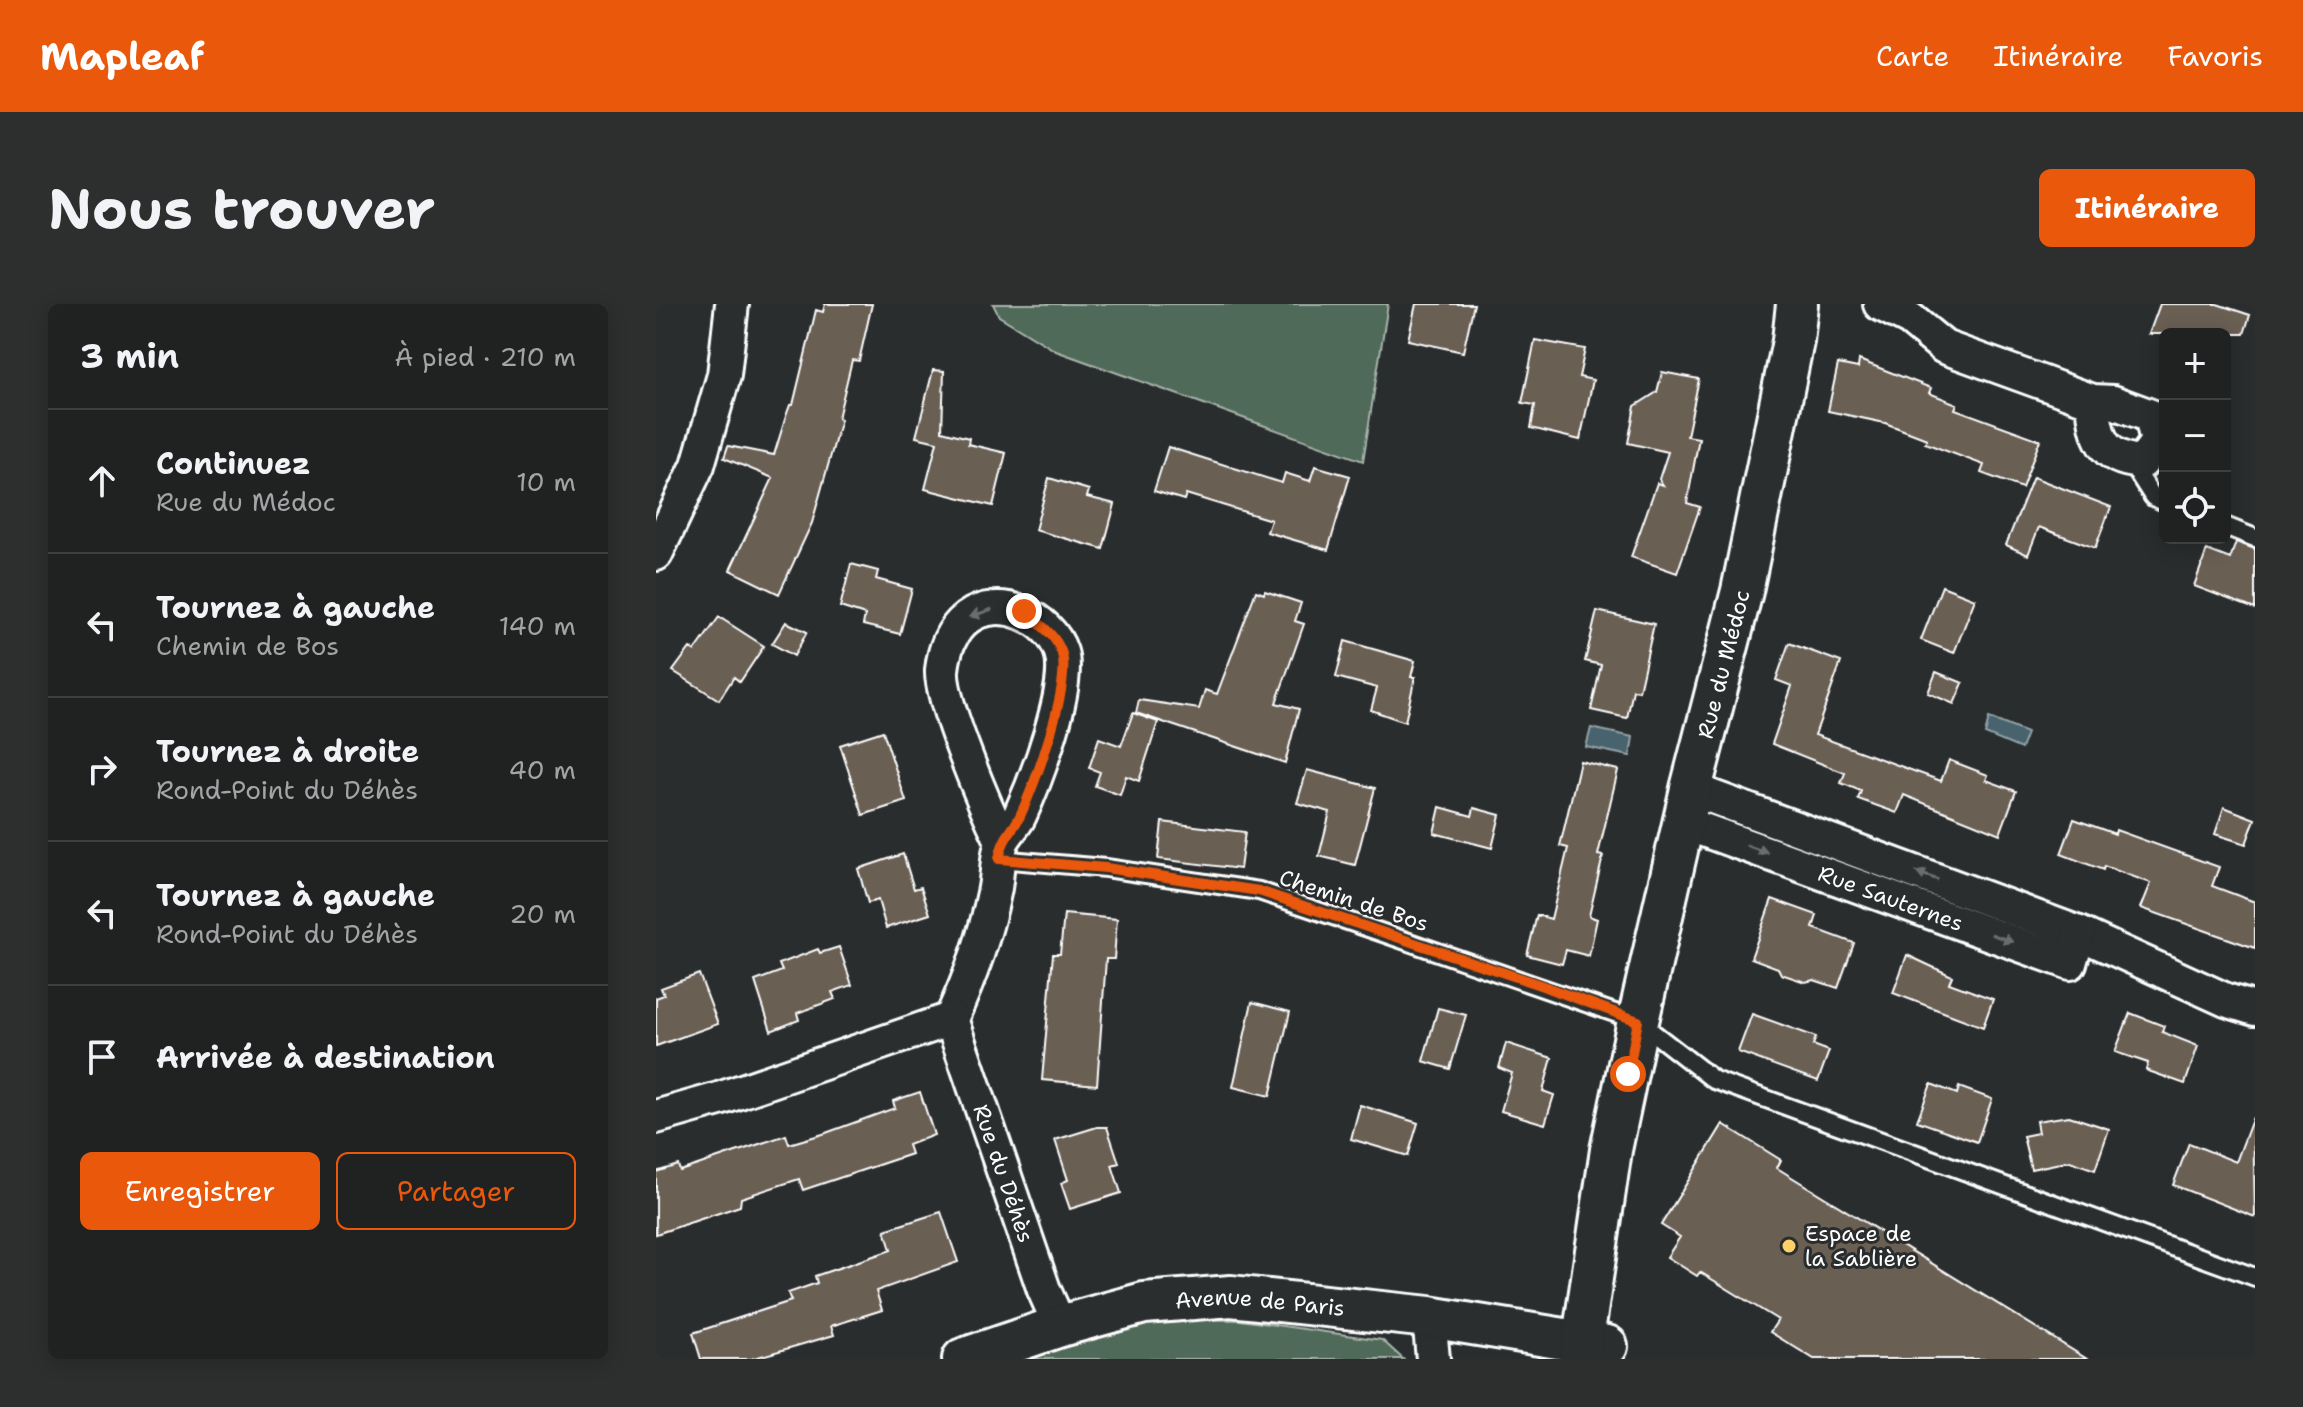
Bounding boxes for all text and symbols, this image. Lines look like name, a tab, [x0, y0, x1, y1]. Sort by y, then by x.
text: Mapleaf	[40, 31, 205, 82]
text: Carte	[1876, 37, 1949, 75]
text: Itinéraire	[1993, 37, 2123, 75]
text: Favoris	[2167, 37, 2263, 75]
button: Itinéraire	[2039, 169, 2255, 247]
text: Nous trouver	[48, 171, 435, 246]
map controls	[2159, 328, 2231, 544]
button: +	[2159, 328, 2231, 400]
text: 3 min	[80, 333, 179, 379]
text: À pied · 210 m	[394, 339, 576, 374]
button: −	[2159, 400, 2231, 472]
text: Continuez	[156, 443, 311, 484]
icon: ahead	[80, 459, 124, 503]
text: 10 m	[516, 464, 576, 499]
button: locate	[2159, 472, 2231, 544]
text: Rue du Médoc	[156, 484, 336, 519]
text: Tournez à gauche	[156, 587, 435, 628]
street label: Rue du Médoc	[1691, 587, 1757, 742]
route end	[1006, 593, 1042, 629]
icon: left	[80, 603, 124, 647]
one-way arrow	[969, 607, 993, 619]
text: 140 m	[499, 608, 576, 643]
text: Chemin de Bos	[156, 628, 339, 663]
text: Tournez à droite	[156, 731, 419, 772]
icon: right	[80, 747, 124, 791]
text: 40 m	[509, 752, 576, 787]
text: Rond-Point du Déhès	[156, 772, 418, 807]
one-way arrow	[1745, 843, 1769, 856]
street label: Rue Sauternes	[1814, 859, 1967, 938]
street label: Chemin de Bos	[1276, 863, 1432, 938]
one-way arrow	[1915, 870, 1939, 882]
text: Tournez à gauche	[156, 875, 435, 916]
icon: left	[80, 891, 124, 935]
text: 20 m	[509, 896, 576, 931]
text: Rond-Point du Déhès	[156, 916, 418, 951]
one-way arrow	[1990, 932, 2014, 945]
icon: arrive	[80, 1035, 124, 1079]
text: Arrivée à destination	[156, 1037, 495, 1078]
route start	[1610, 1056, 1646, 1092]
street label: Rue du Déhès	[966, 1101, 1041, 1246]
button: Enregistrer	[80, 1152, 320, 1230]
button: Partager	[336, 1152, 576, 1230]
place label: Espace de la Sablière	[1805, 1219, 1917, 1273]
marker: Espace de la Sablière	[1780, 1237, 1798, 1255]
street label: Avenue de Paris	[1174, 1282, 1346, 1323]

